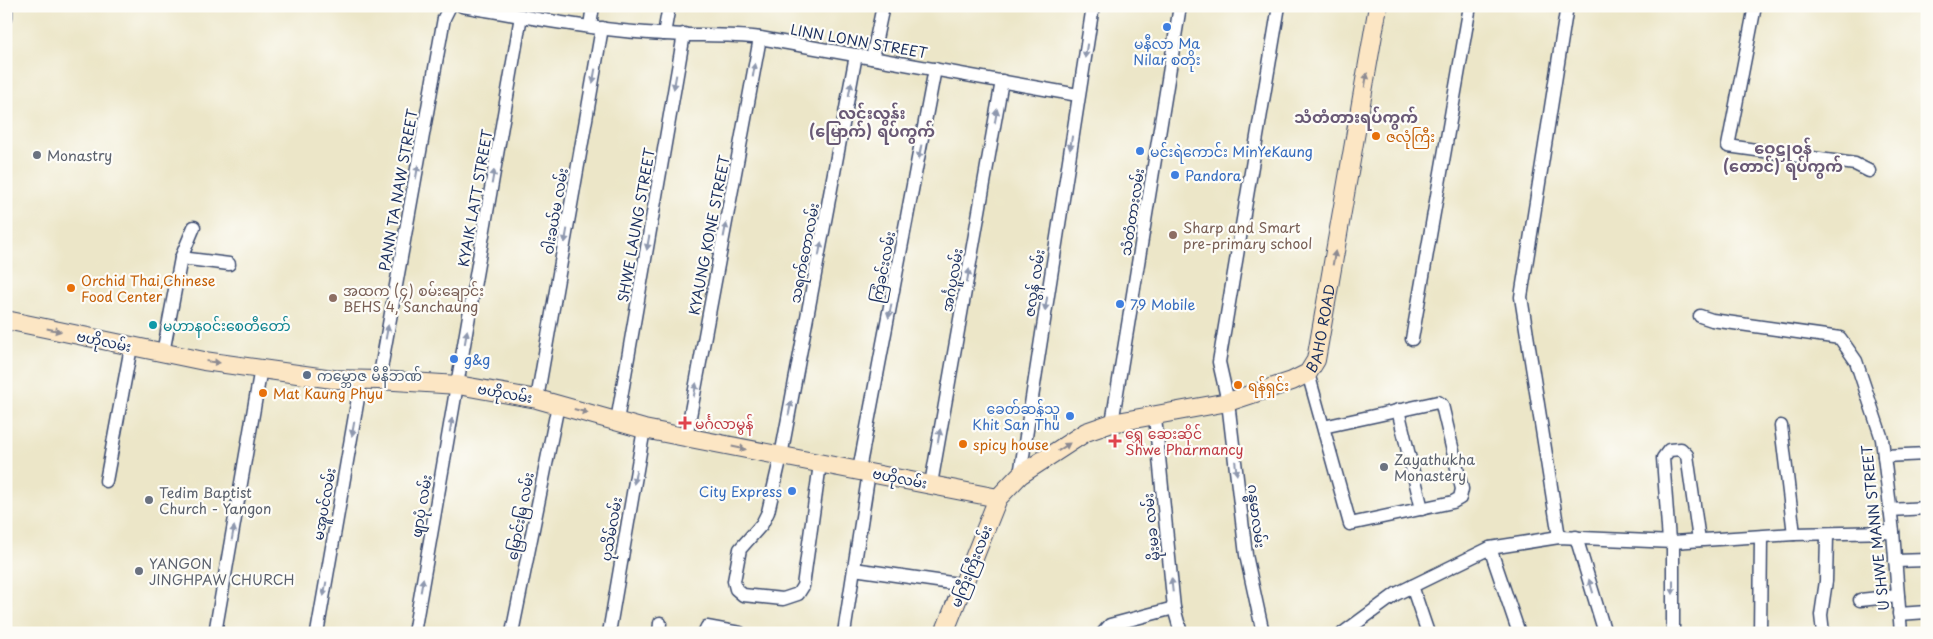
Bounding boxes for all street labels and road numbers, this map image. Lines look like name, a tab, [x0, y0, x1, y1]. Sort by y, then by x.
street label: LINN LONN STREET	[789, 19, 930, 63]
street label: PANN TA NAW STREET	[373, 107, 423, 273]
street label: KYAIK LATT STREET	[453, 127, 498, 268]
street label: SHWE LAUNG STREET	[612, 146, 660, 304]
street label: KYAUNG KONE STREET	[683, 153, 735, 317]
street label: ဝါးခယ်မ လမ်း	[537, 166, 573, 256]
street label: သံတံတားလမ်း	[1115, 167, 1149, 257]
street label: သရက်တောလမ်း	[784, 201, 826, 305]
street label: ကြံခင်းလမ်း	[866, 229, 902, 305]
street label: အင်္ဂပူလမ်း	[936, 247, 970, 314]
street label: ဇလွန် လမ်း	[1018, 248, 1052, 319]
street label: BAHO ROAD	[1300, 282, 1340, 376]
street label: ဗဟိုလမ်း	[74, 325, 133, 359]
street label: ဗဟိုလမ်း	[476, 378, 534, 410]
street label: U SHWE MANN STREET	[1856, 444, 1894, 612]
street label: ဗဟိုလမ်း	[870, 462, 929, 496]
street label: မအူပင်လမ်း	[307, 466, 343, 542]
street label: မြောင်းမြ လမ်း	[501, 470, 541, 562]
street label: ဖျာပုံ လမ်း	[405, 473, 439, 539]
street label: ဂန္ဓမာလမ်း	[1240, 483, 1271, 549]
street label: မိုးမခ လမ်း	[1137, 492, 1167, 562]
street label: ပုသိမ်လမ်း	[595, 495, 629, 563]
street label: မကြီးကြီးလမ်း	[945, 522, 999, 611]

